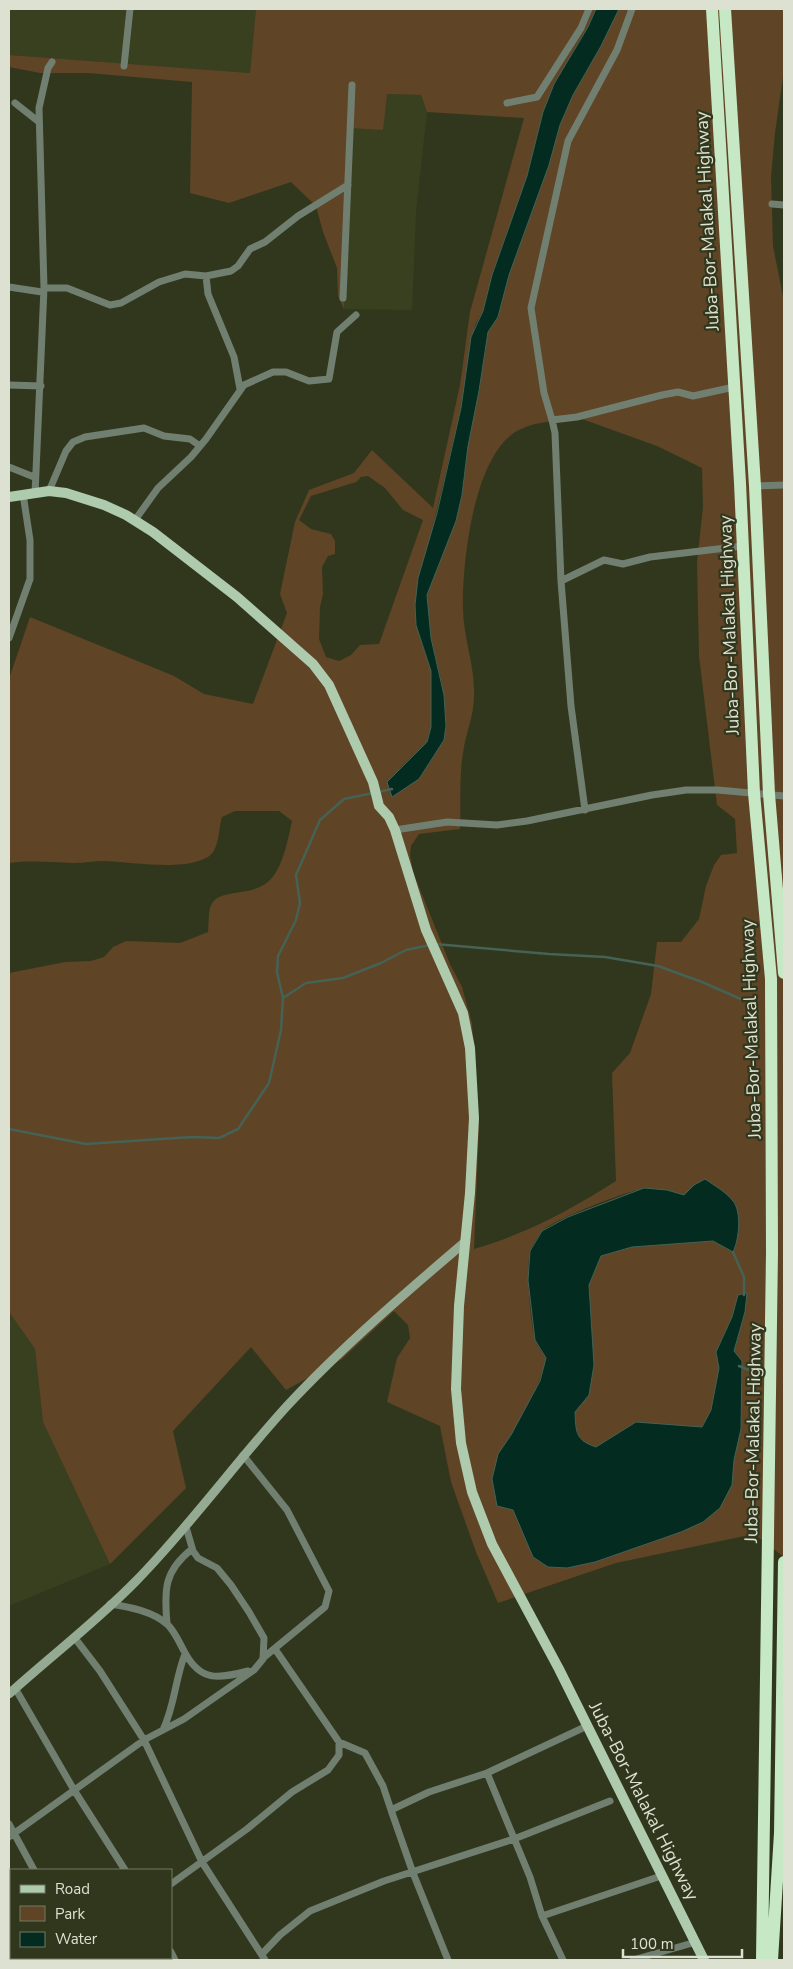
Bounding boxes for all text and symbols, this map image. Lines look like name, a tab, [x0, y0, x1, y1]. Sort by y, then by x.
street label: Juba-Bor-Malakal Highway	[689, 110, 725, 332]
street label: Juba-Bor-Malakal Highway	[713, 514, 745, 736]
street label: Juba-Bor-Malakal Highway	[735, 918, 767, 1140]
street label: Juba-Bor-Malakal Highway	[739, 1322, 767, 1544]
street label: Juba-Bor-Malakal Highway	[583, 1697, 705, 1905]
legend	[10, 1869, 172, 1959]
text: Road	[55, 1879, 90, 1899]
text: Park	[55, 1904, 85, 1924]
scale bar	[623, 1926, 742, 1958]
text: Water	[55, 1929, 98, 1949]
text: 100 m	[630, 1934, 674, 1954]

